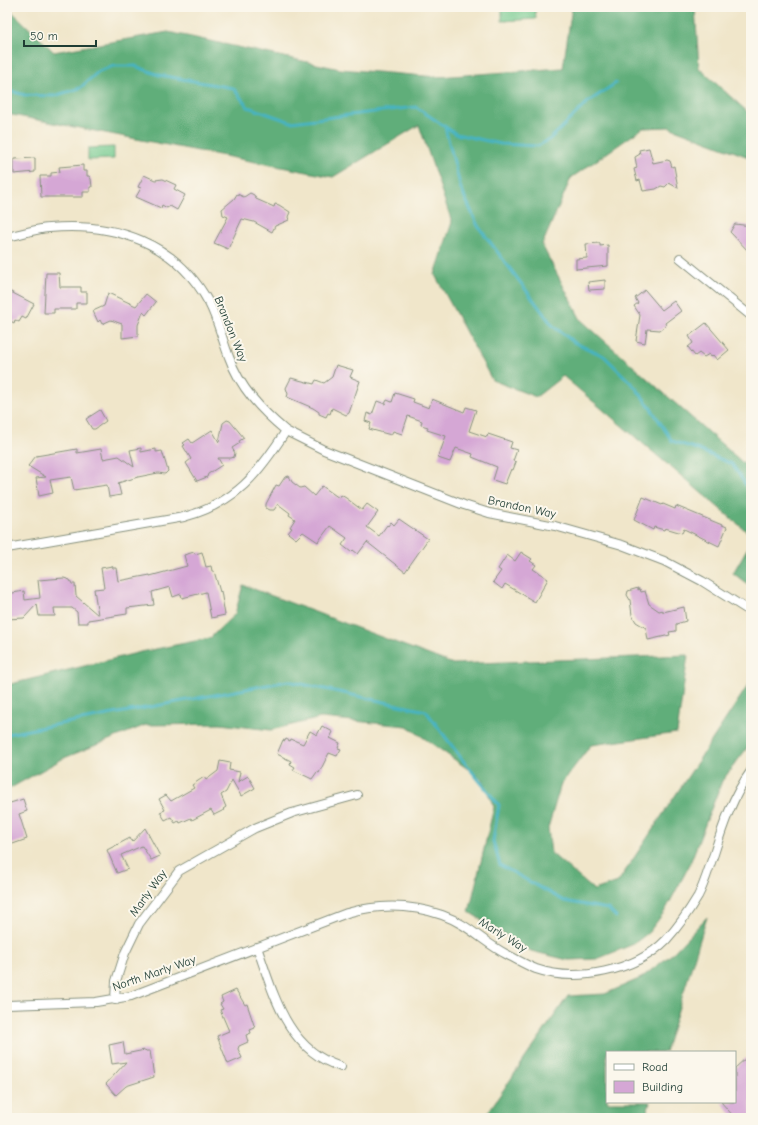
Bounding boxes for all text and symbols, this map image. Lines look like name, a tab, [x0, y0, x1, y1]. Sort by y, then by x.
scale bar	[24, 22, 96, 48]
text: 50 m	[30, 29, 58, 43]
street label: Brandon Way	[212, 294, 251, 364]
street label: Brandon Way	[487, 493, 558, 521]
street label: Marly Way	[126, 866, 170, 919]
street label: Marly Way	[476, 915, 530, 956]
street label: North Marly Way	[111, 952, 198, 994]
legend	[606, 1051, 736, 1103]
text: Road	[642, 1060, 668, 1074]
text: Building	[642, 1080, 683, 1094]

